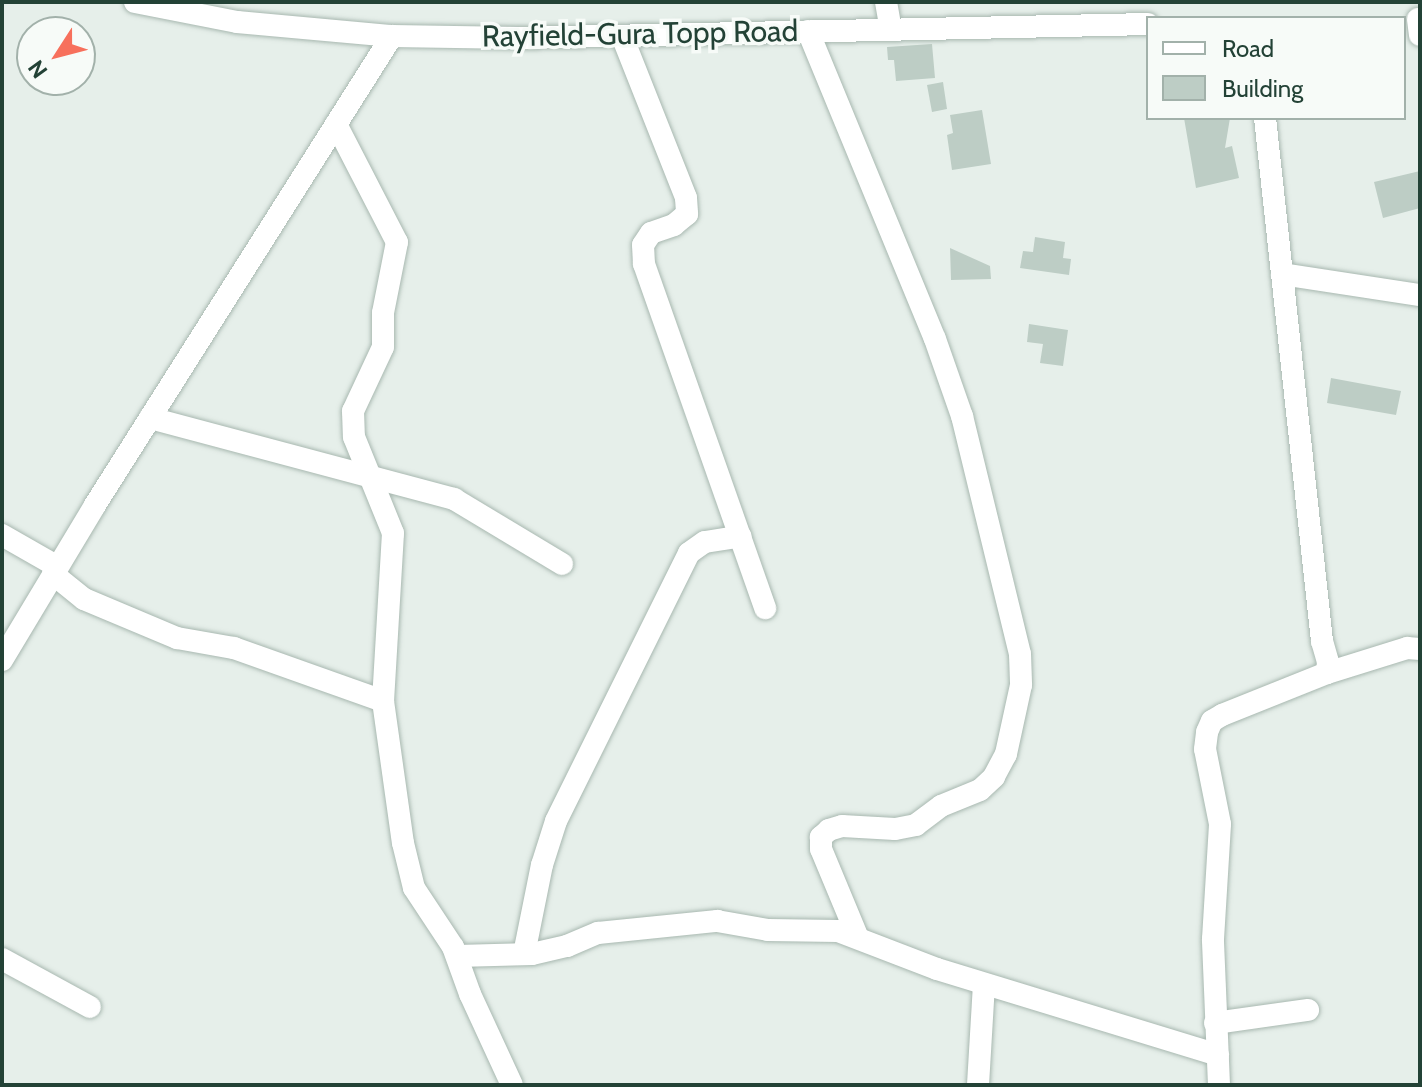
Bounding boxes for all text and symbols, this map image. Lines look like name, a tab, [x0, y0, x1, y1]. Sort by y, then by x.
street label: Rayfield-Gura Topp Road	[482, 13, 798, 55]
north arrow	[16, 16, 96, 96]
legend	[1146, 16, 1406, 120]
text: Road	[1222, 34, 1274, 63]
text: N	[22, 55, 53, 83]
text: Building	[1222, 74, 1303, 103]

